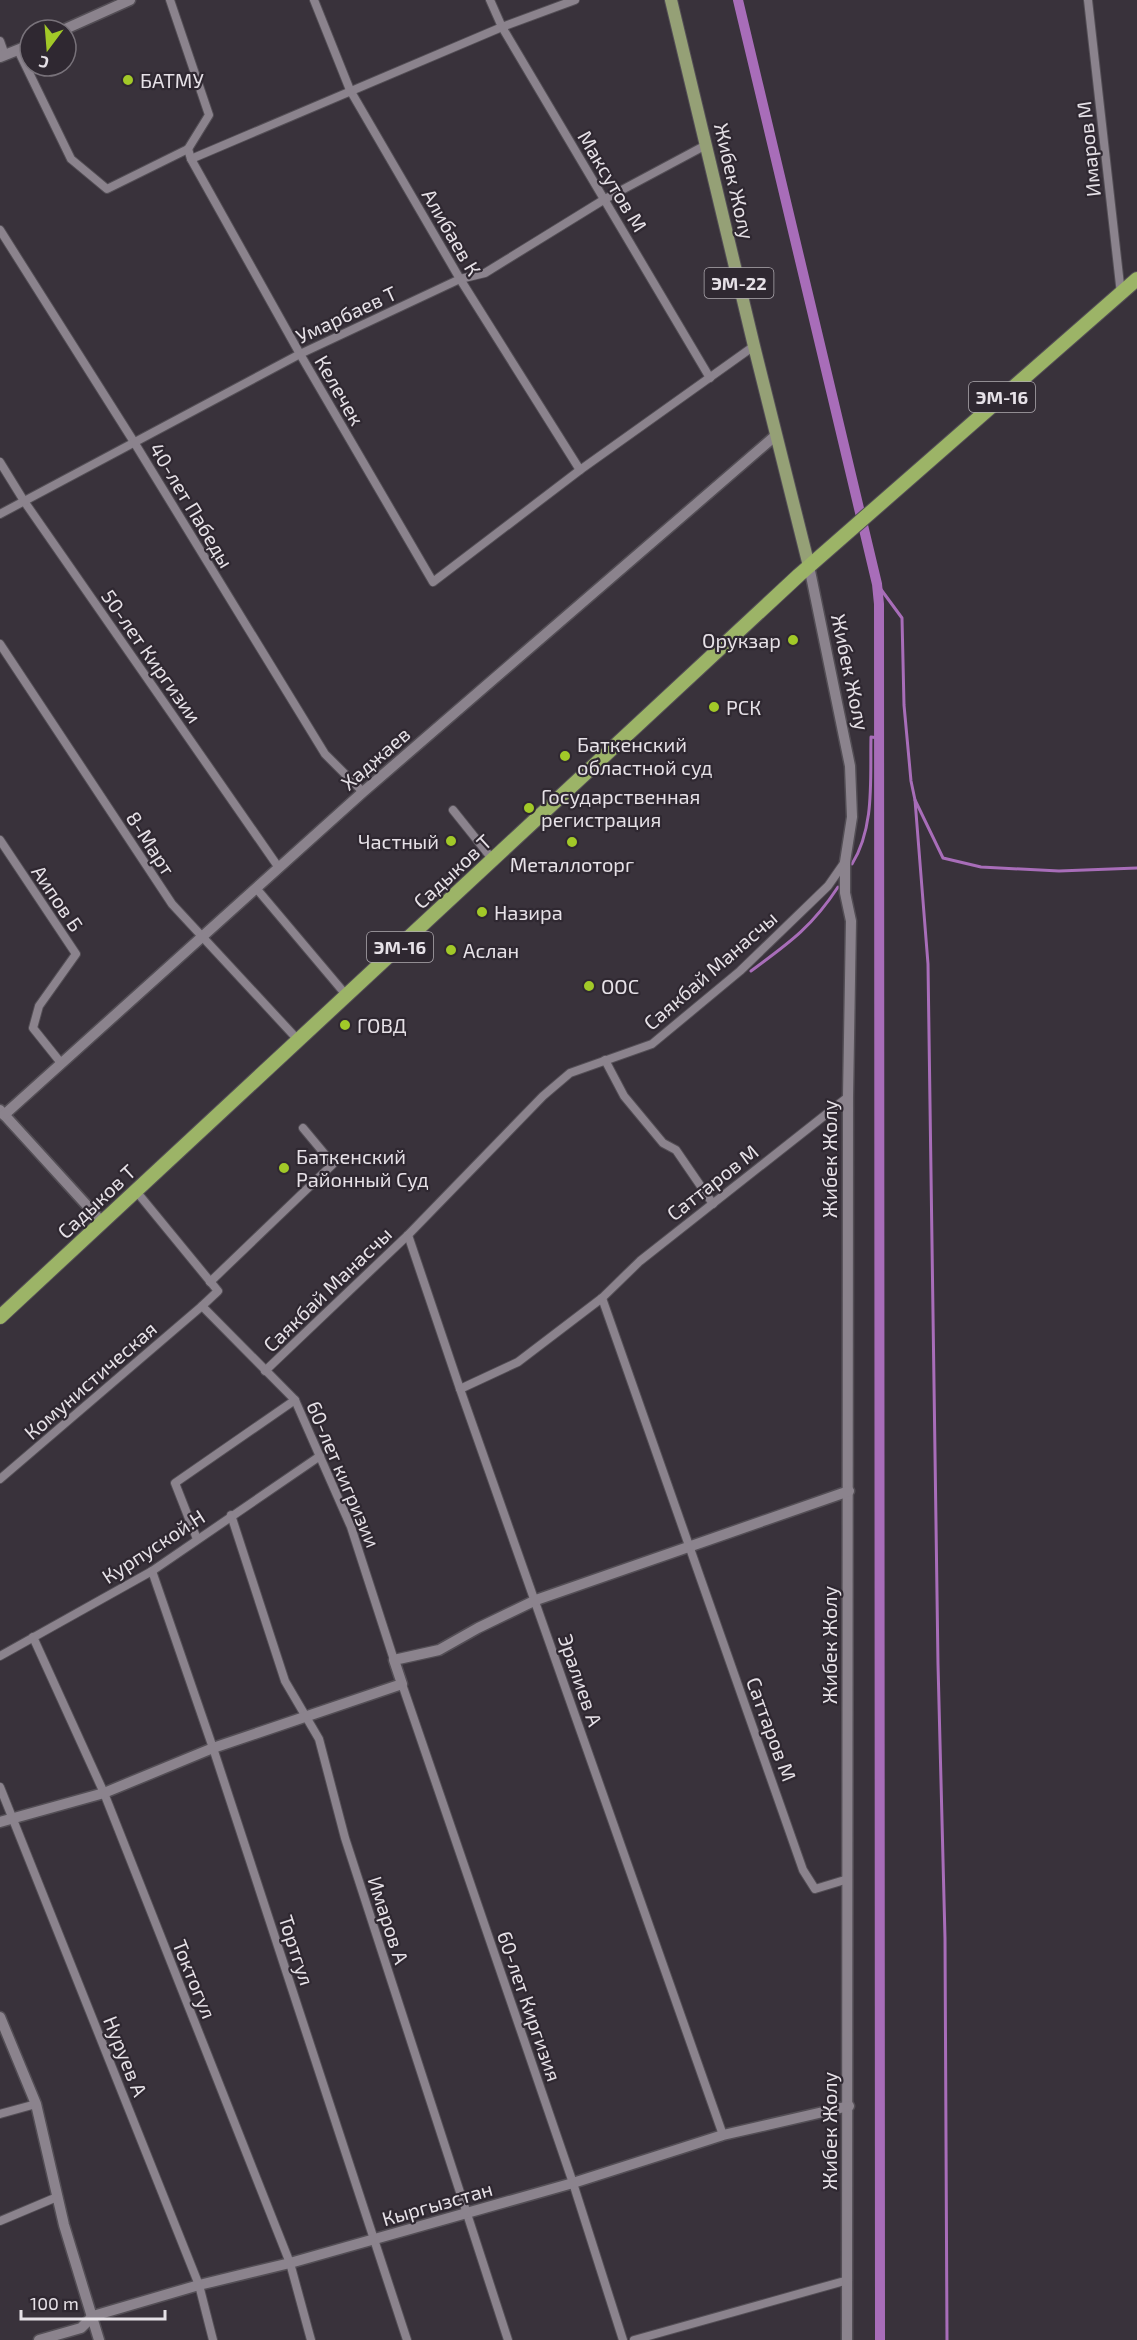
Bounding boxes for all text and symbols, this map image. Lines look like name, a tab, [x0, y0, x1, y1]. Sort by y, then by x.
north arrow	[18, 18, 78, 78]
text: С	[37, 52, 51, 73]
place label: БАТМУ	[140, 68, 204, 92]
marker: БАТМУ	[121, 73, 135, 87]
street label: Имаров М	[1071, 100, 1105, 198]
street label: Жибек Жолу	[709, 121, 760, 242]
street label: Максутов М	[573, 126, 653, 236]
street label: Алибаев К	[418, 184, 486, 280]
road number: ЭМ-22	[704, 268, 774, 298]
street label: Умарбаев Т	[292, 280, 401, 348]
street label: Келечек	[310, 351, 370, 430]
road number: ЭМ-16	[969, 382, 1035, 412]
street label: 40-лет Пабеды	[145, 438, 239, 572]
street label: 50-лет Киргизии	[97, 585, 207, 727]
street label: Жибек Жолу	[826, 612, 875, 733]
place label: Орукзар	[702, 628, 781, 653]
marker: Орукзар	[786, 633, 800, 647]
place label: РСК	[726, 695, 761, 719]
marker: РСК	[707, 700, 721, 714]
street label: Хаджаев	[336, 721, 414, 795]
place label: Баткенский областной суд	[577, 732, 713, 780]
marker: Баткенский областной суд	[558, 749, 572, 763]
place label: Государственная регистрация	[541, 784, 700, 831]
marker: Государственная регистрация	[522, 801, 536, 815]
street label: 8-Март	[122, 807, 181, 880]
place label: Частный	[358, 829, 439, 853]
street label: Садыков Т	[408, 829, 496, 913]
marker: Частный	[444, 834, 458, 848]
marker: Металлоторг	[565, 835, 579, 849]
place label: Металлоторг	[510, 852, 634, 876]
street label: Аипов Б	[27, 860, 89, 936]
place label: Назира	[494, 900, 563, 924]
marker: Назира	[475, 905, 489, 919]
street label: Саякбай Манасчы	[638, 906, 782, 1034]
road number: ЭМ-16	[367, 932, 433, 962]
place label: Аслан	[463, 938, 519, 962]
marker: Аслан	[444, 943, 458, 957]
place label: ООС	[601, 974, 639, 998]
marker: ООС	[582, 979, 596, 993]
place label: ГОВД	[357, 1013, 407, 1037]
marker: ГОВД	[338, 1018, 352, 1032]
street label: Жибек Жолу	[817, 1099, 842, 1218]
street label: Саттаров М	[662, 1139, 762, 1225]
place label: Баткенский Районный Суд	[296, 1144, 429, 1192]
street label: Садыков Т	[52, 1159, 140, 1243]
marker: Баткенский Районный Суд	[277, 1161, 291, 1175]
street label: Саякбай Манасчы	[258, 1222, 396, 1356]
street label: Комунистическая	[19, 1316, 162, 1445]
street label: 60-лет кигризии	[302, 1397, 386, 1551]
street label: Курпуской.Н	[97, 1504, 209, 1589]
street label: Жибек Жолу	[817, 1585, 842, 1704]
street label: Эралиев А	[554, 1631, 608, 1730]
street label: Саттаров М	[742, 1674, 802, 1784]
street label: Имаров А	[364, 1873, 415, 1967]
street label: Тортгул	[273, 1912, 320, 1989]
street label: 60-лет Киргизия	[493, 1928, 567, 2084]
street label: Токтогул	[167, 1936, 222, 2022]
street label: Нуруев А	[98, 2012, 153, 2101]
street label: Жибек Жолу	[817, 2071, 842, 2190]
street label: Кыргызстан	[379, 2176, 495, 2230]
scale bar	[21, 2283, 165, 2321]
text: 100 m	[30, 2292, 79, 2314]

